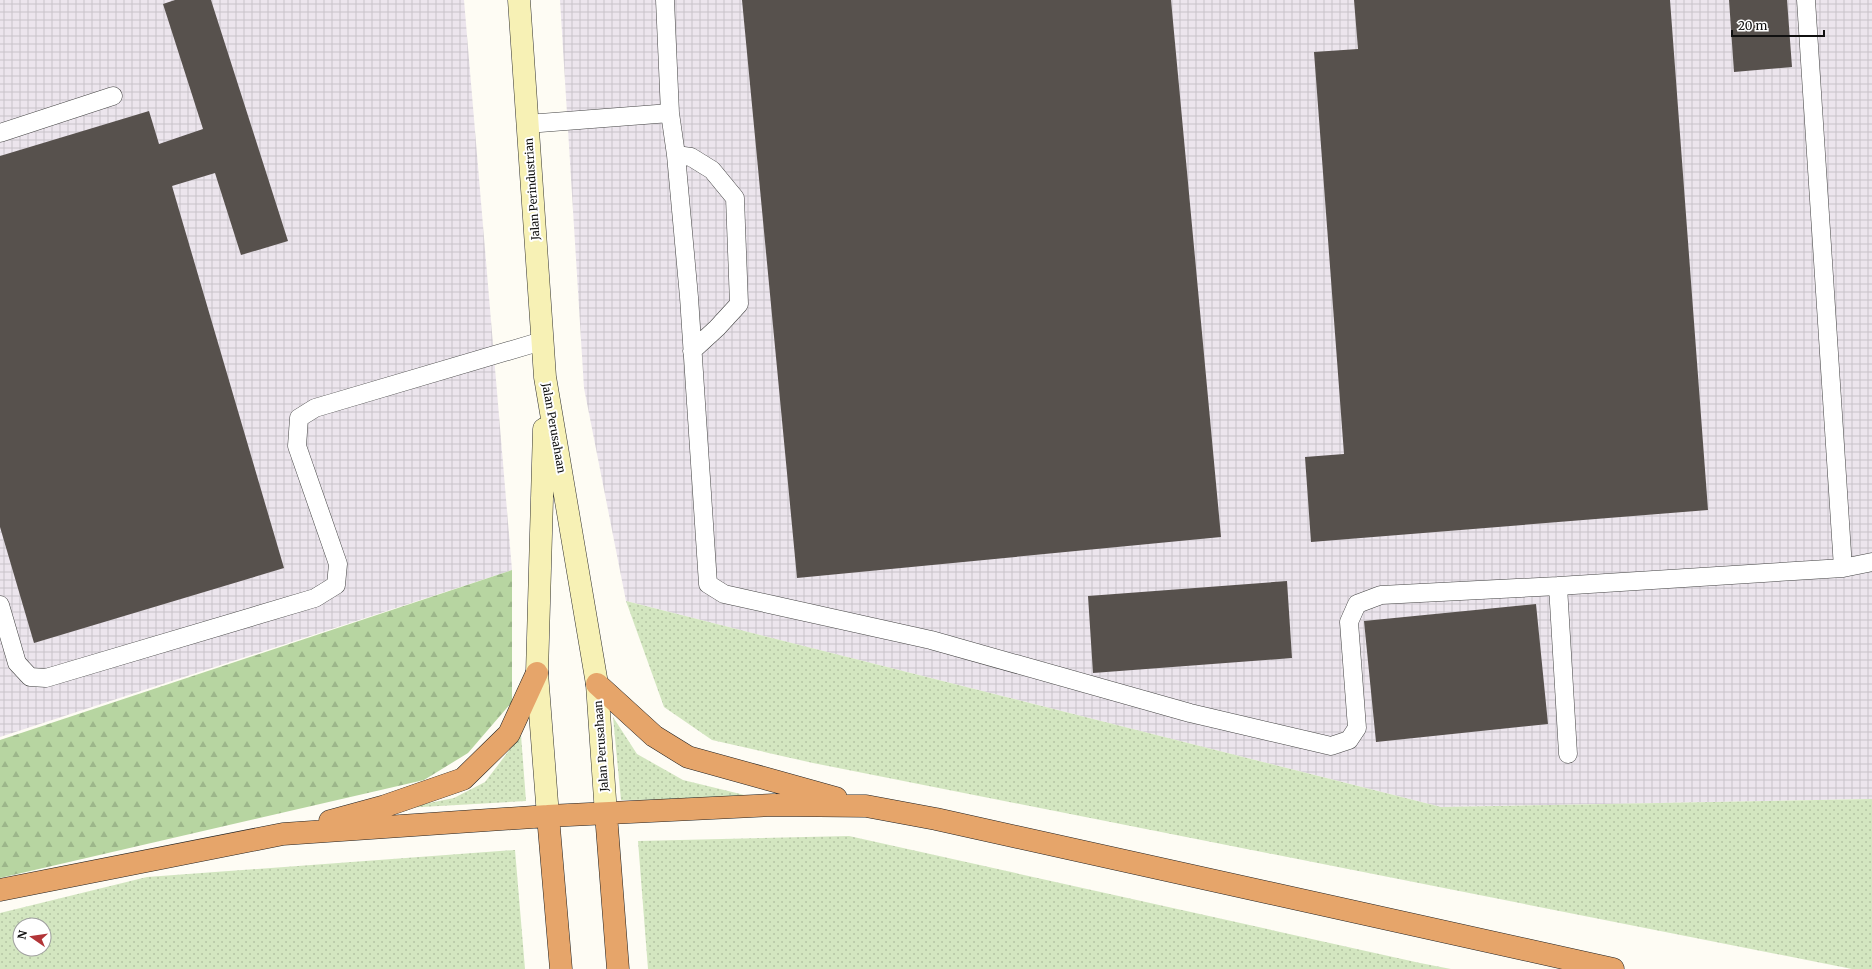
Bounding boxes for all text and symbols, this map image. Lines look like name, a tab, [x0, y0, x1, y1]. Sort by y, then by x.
scale bar	[1732, 12, 1824, 38]
text: 20 m	[1738, 18, 1767, 33]
street label: Jalan Perindustrian	[521, 137, 543, 242]
street label: Jalan Perusahaan	[539, 381, 569, 475]
street label: Jalan Perusahaan	[591, 699, 611, 793]
north arrow	[12, 917, 52, 957]
text: N	[14, 929, 30, 941]

